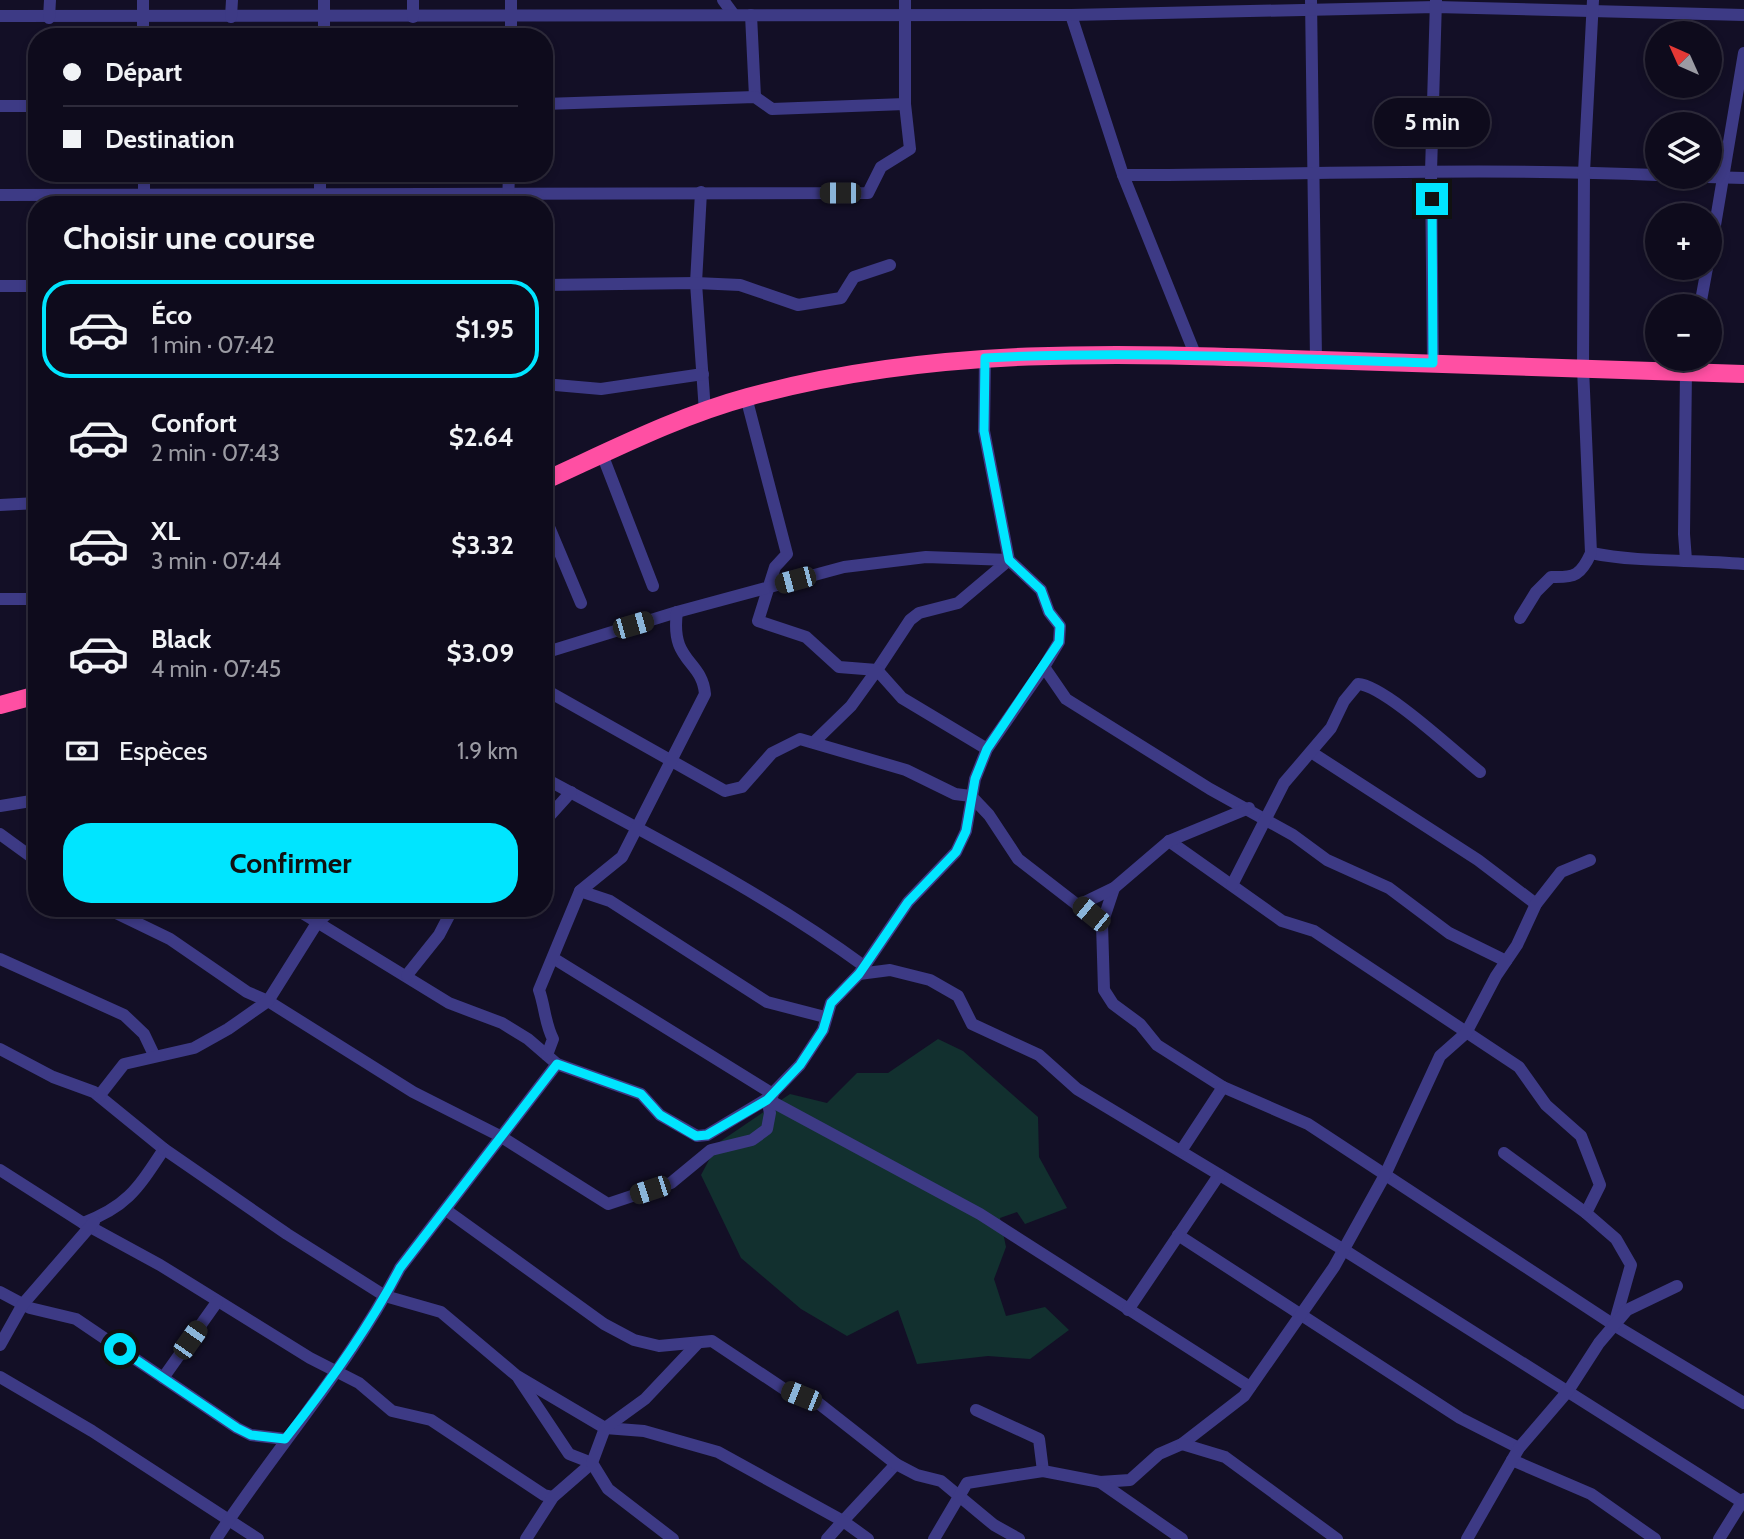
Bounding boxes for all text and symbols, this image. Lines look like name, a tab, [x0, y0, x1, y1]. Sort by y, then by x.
north arrow	[1645, 21, 1722, 98]
map controls	[1645, 21, 1722, 371]
text: Départ	[105, 56, 182, 88]
callout: 5 min	[1374, 97, 1490, 146]
text: 5 min	[1404, 108, 1460, 136]
button: layers	[1645, 112, 1722, 189]
text: Destination	[105, 123, 235, 155]
car	[820, 183, 862, 204]
route end	[1416, 183, 1448, 215]
button: +	[1645, 203, 1722, 280]
text: Choisir une course	[63, 218, 315, 257]
button: −	[1645, 294, 1722, 371]
icon: car	[67, 298, 130, 361]
text: Éco	[151, 299, 192, 331]
text: $1.95	[455, 313, 514, 345]
text: 1 min · 07:42	[151, 331, 275, 359]
icon: car	[67, 406, 130, 469]
text: Confort	[151, 407, 237, 439]
text: $2.64	[449, 421, 514, 453]
text: 2 min · 07:43	[151, 439, 280, 467]
icon: car	[67, 514, 130, 577]
text: XL	[151, 515, 180, 547]
text: $3.32	[451, 529, 514, 561]
text: 3 min · 07:44	[151, 547, 281, 575]
car	[772, 564, 819, 596]
car	[610, 609, 657, 641]
icon: car	[67, 622, 130, 685]
text: Black	[151, 623, 211, 655]
text: $3.09	[446, 637, 514, 669]
text: 4 min · 07:45	[151, 655, 281, 683]
icon: cash	[63, 732, 101, 770]
text: Espèces	[119, 735, 208, 767]
text: 1.9 km	[457, 737, 518, 765]
button: Confirmer	[63, 823, 518, 903]
car	[1069, 893, 1114, 935]
car	[627, 1174, 674, 1206]
car	[170, 1317, 211, 1363]
route start	[104, 1333, 136, 1365]
car	[778, 1378, 825, 1414]

